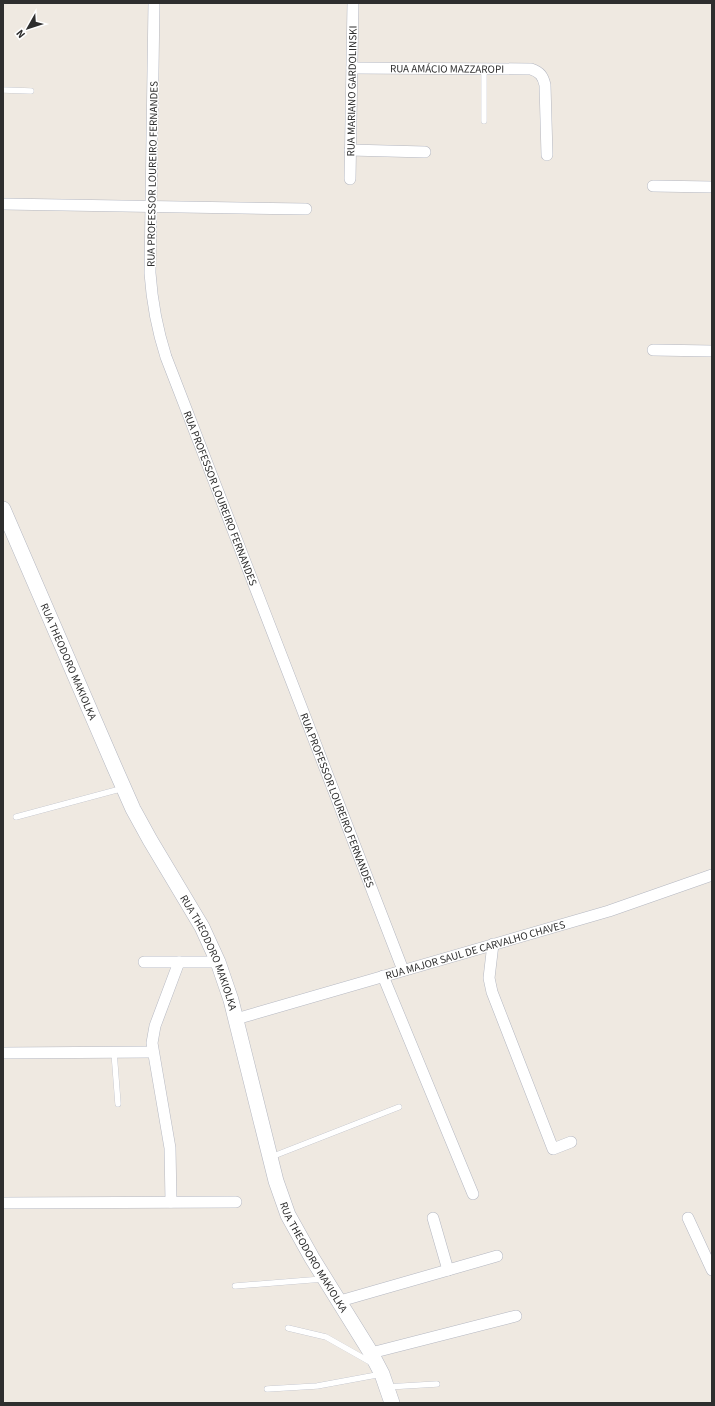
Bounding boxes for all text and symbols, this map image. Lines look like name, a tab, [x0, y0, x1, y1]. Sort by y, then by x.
north arrow	[8, 8, 48, 48]
text: N	[12, 26, 29, 42]
street label: RUA MARIANO GARDOLINSKI	[343, 26, 361, 157]
street label: RUA AMÁCIO MAZZAROPI	[390, 61, 504, 77]
street label: RUA PROFESSOR LOUREIRO FERNANDES	[143, 81, 162, 267]
street label: RUA PROFESSOR LOUREIRO FERNANDES	[179, 409, 261, 588]
street label: RUA THEODORO MAKIOLKA	[37, 601, 100, 722]
street label: RUA PROFESSOR LOUREIRO FERNANDES	[296, 711, 378, 890]
street label: RUA THEODORO MAKIOLKA	[176, 892, 240, 1012]
street label: RUA MAJOR SAUL DE CARVALHO CHAVES	[384, 917, 567, 983]
street label: RUA THEODORO MAKIOLKA	[276, 1200, 351, 1315]

